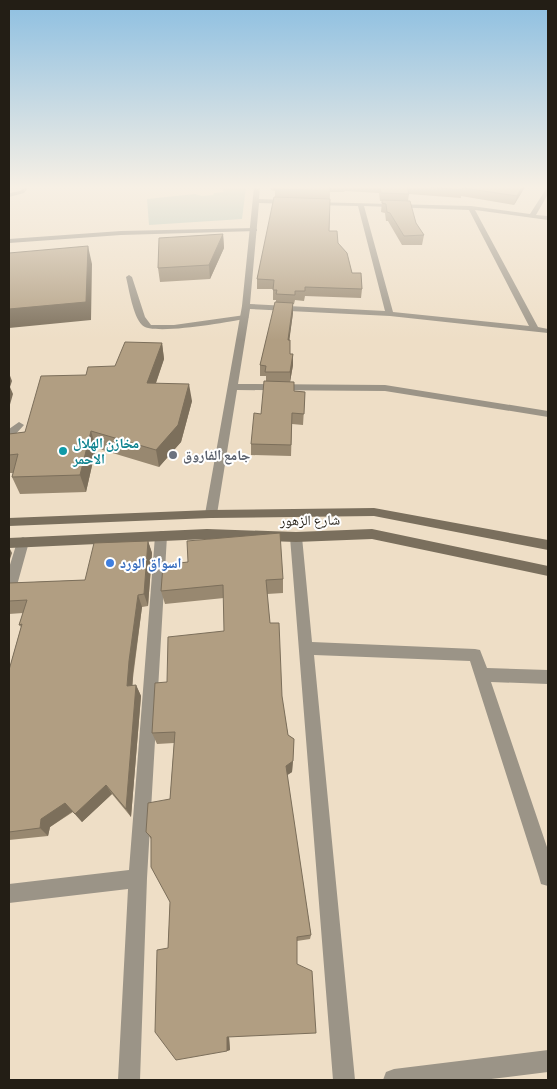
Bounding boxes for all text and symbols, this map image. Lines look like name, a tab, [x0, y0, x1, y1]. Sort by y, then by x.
place label: مخازن الهلال الاحمر	[72, 434, 139, 467]
marker: مخازن الهلال الاحمر	[57, 445, 69, 457]
place label: جامع الفاروق	[183, 446, 250, 465]
marker: جامع الفاروق	[167, 449, 179, 461]
street label: شارع الزهور	[279, 510, 340, 531]
place label: اسواق الورد	[120, 554, 182, 572]
marker: اسواق الورد	[104, 557, 116, 569]

